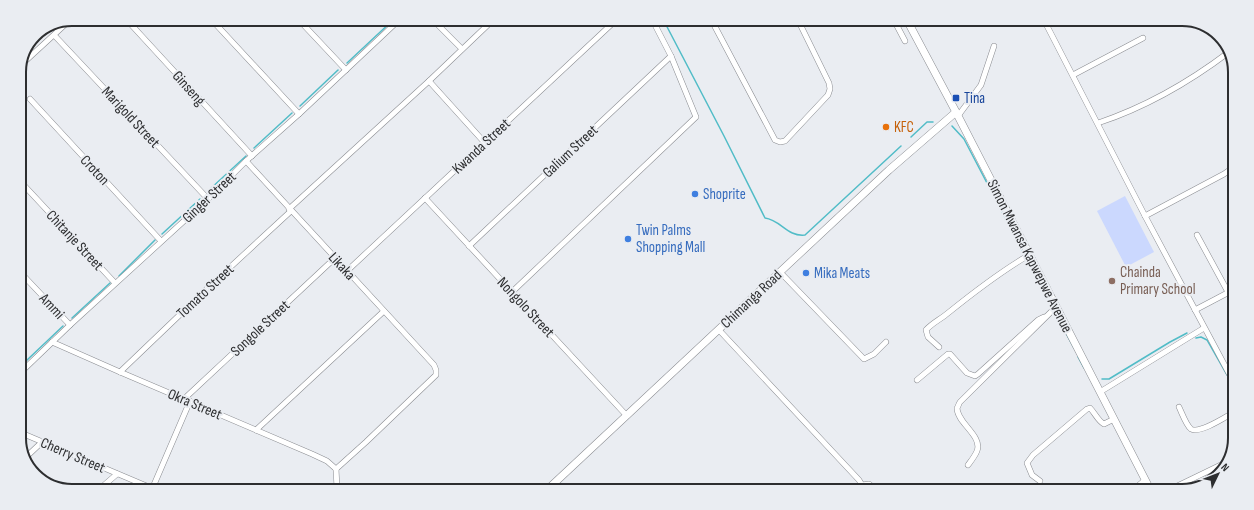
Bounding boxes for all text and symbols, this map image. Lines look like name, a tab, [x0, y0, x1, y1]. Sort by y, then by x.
street label: Ginseng	[168, 67, 209, 110]
street label: Marigold Street	[97, 83, 164, 152]
place label: Tina	[964, 89, 985, 108]
marker: Tina	[951, 93, 961, 103]
street label: Kwanda Street	[448, 114, 515, 178]
place label: KFC	[894, 118, 914, 137]
street label: Galium Street	[539, 121, 602, 182]
marker: KFC	[881, 122, 891, 132]
street label: Croton	[76, 151, 113, 189]
street label: Ginger Street	[178, 167, 241, 227]
street label: Simon Mwansa Kapwepwe Avenue	[983, 176, 1076, 336]
place label: Shoprite	[703, 185, 746, 204]
marker: Shoprite	[690, 189, 700, 199]
street label: Chitanje Street	[42, 206, 108, 275]
place label: Twin Palms Shopping Mall	[636, 221, 705, 257]
marker: Twin Palms Shopping Mall	[623, 234, 633, 244]
street label: Likaka	[324, 248, 359, 284]
street label: Tomato Street	[173, 260, 238, 323]
place label: Chainda Primary School	[1120, 263, 1196, 299]
place label: Mika Meats	[814, 264, 870, 283]
street label: Chimanga Road	[717, 266, 786, 333]
marker: Mika Meats	[801, 268, 811, 278]
street label: Nongolo Street	[493, 273, 559, 342]
marker: Chainda Primary School	[1107, 276, 1117, 286]
street label: Ammi	[34, 289, 69, 323]
street label: Songole Street	[227, 296, 294, 361]
street label: Okra Street	[165, 385, 225, 425]
street label: Cherry Street	[38, 433, 108, 478]
north arrow	[1198, 454, 1238, 494]
text: N	[1218, 461, 1232, 474]

